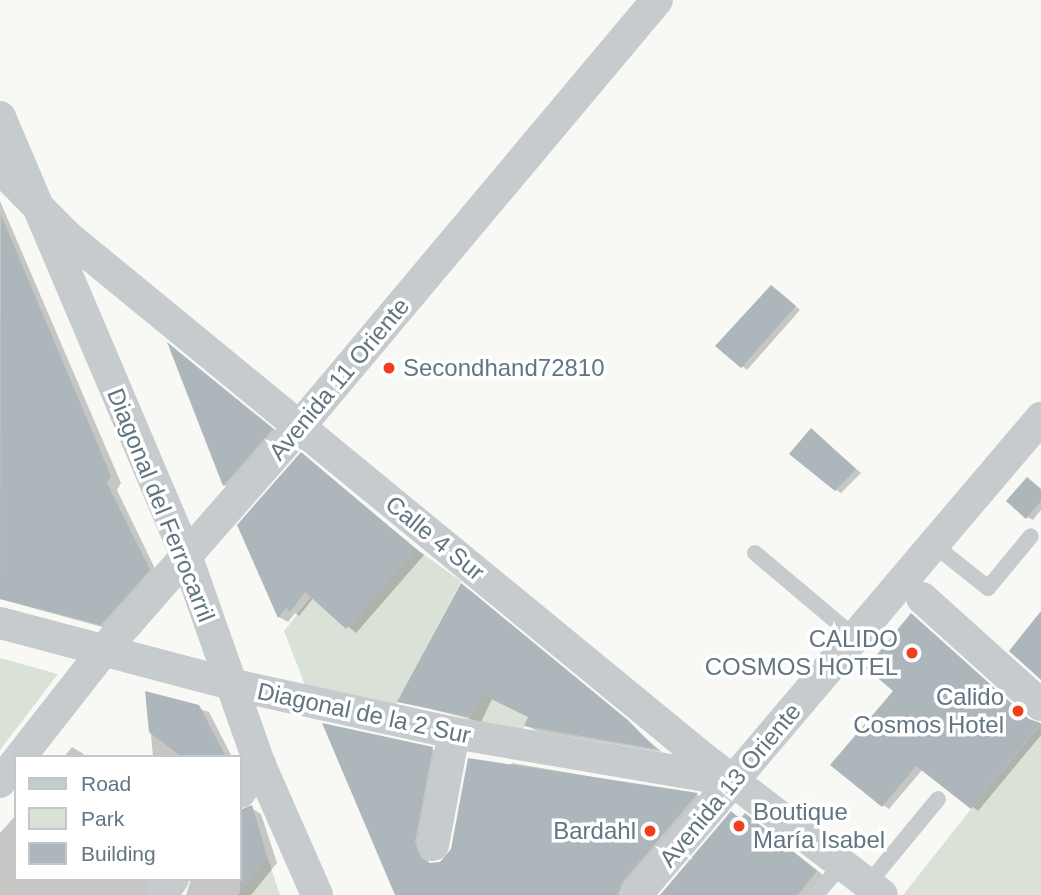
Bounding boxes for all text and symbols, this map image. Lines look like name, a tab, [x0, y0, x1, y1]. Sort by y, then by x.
street label: Avenida 11 Oriente	[263, 292, 415, 466]
place label: Secondhand72810	[403, 354, 605, 382]
marker: Secondhand72810	[381, 360, 397, 376]
street label: Diagonal del Ferrocarril	[101, 384, 221, 626]
street label: Calle 4 Sur	[380, 489, 490, 587]
place label: CALIDO COSMOS HOTEL	[705, 625, 898, 681]
marker: CALIDO COSMOS HOTEL	[904, 645, 920, 661]
street label: Diagonal de la 2 Sur	[255, 676, 473, 750]
place label: Calido Cosmos Hotel	[853, 683, 1004, 739]
street label: Avenida 13 Oriente	[653, 697, 807, 873]
marker: Calido Cosmos Hotel	[1010, 703, 1026, 719]
legend	[14, 755, 242, 881]
text: Road	[81, 772, 131, 795]
place label: Boutique María Isabel	[753, 798, 885, 854]
text: Park	[81, 807, 124, 830]
place label: Bardahl	[553, 817, 636, 845]
marker: Boutique María Isabel	[731, 818, 747, 834]
marker: Bardahl	[642, 823, 658, 839]
text: Building	[81, 842, 156, 865]

